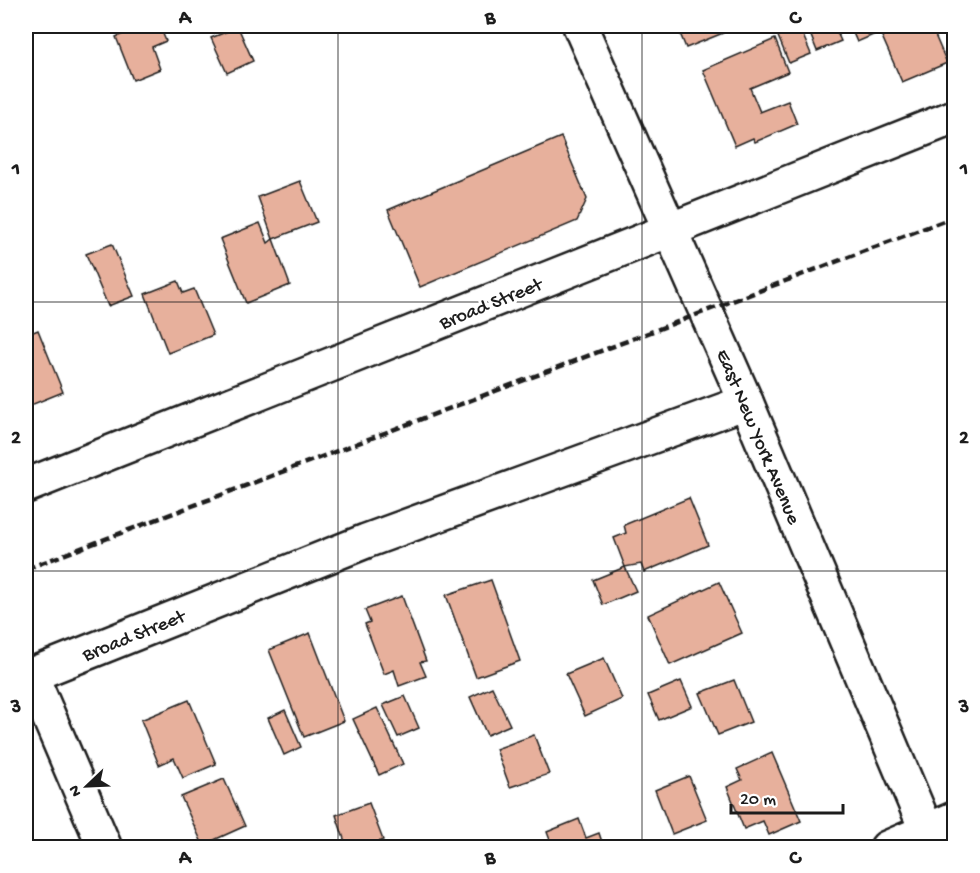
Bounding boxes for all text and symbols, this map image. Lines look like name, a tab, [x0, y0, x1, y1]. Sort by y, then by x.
text: A	[178, 8, 193, 31]
text: B	[484, 8, 496, 31]
text: C	[789, 8, 803, 31]
text: 1	[11, 159, 20, 182]
text: 1	[959, 159, 968, 182]
street label: Broad Street	[436, 274, 548, 337]
street label: East New York Avenue	[709, 346, 804, 529]
text: 2	[11, 428, 21, 451]
text: 2	[959, 428, 969, 451]
street label: Broad Street	[79, 606, 191, 669]
text: 3	[10, 697, 21, 720]
text: 3	[958, 697, 969, 720]
north arrow	[57, 756, 117, 816]
scale bar	[731, 777, 844, 815]
text: N	[65, 781, 87, 799]
text: 20 m	[740, 790, 776, 811]
text: A	[178, 848, 193, 871]
text: B	[484, 848, 496, 871]
text: C	[789, 848, 803, 871]

